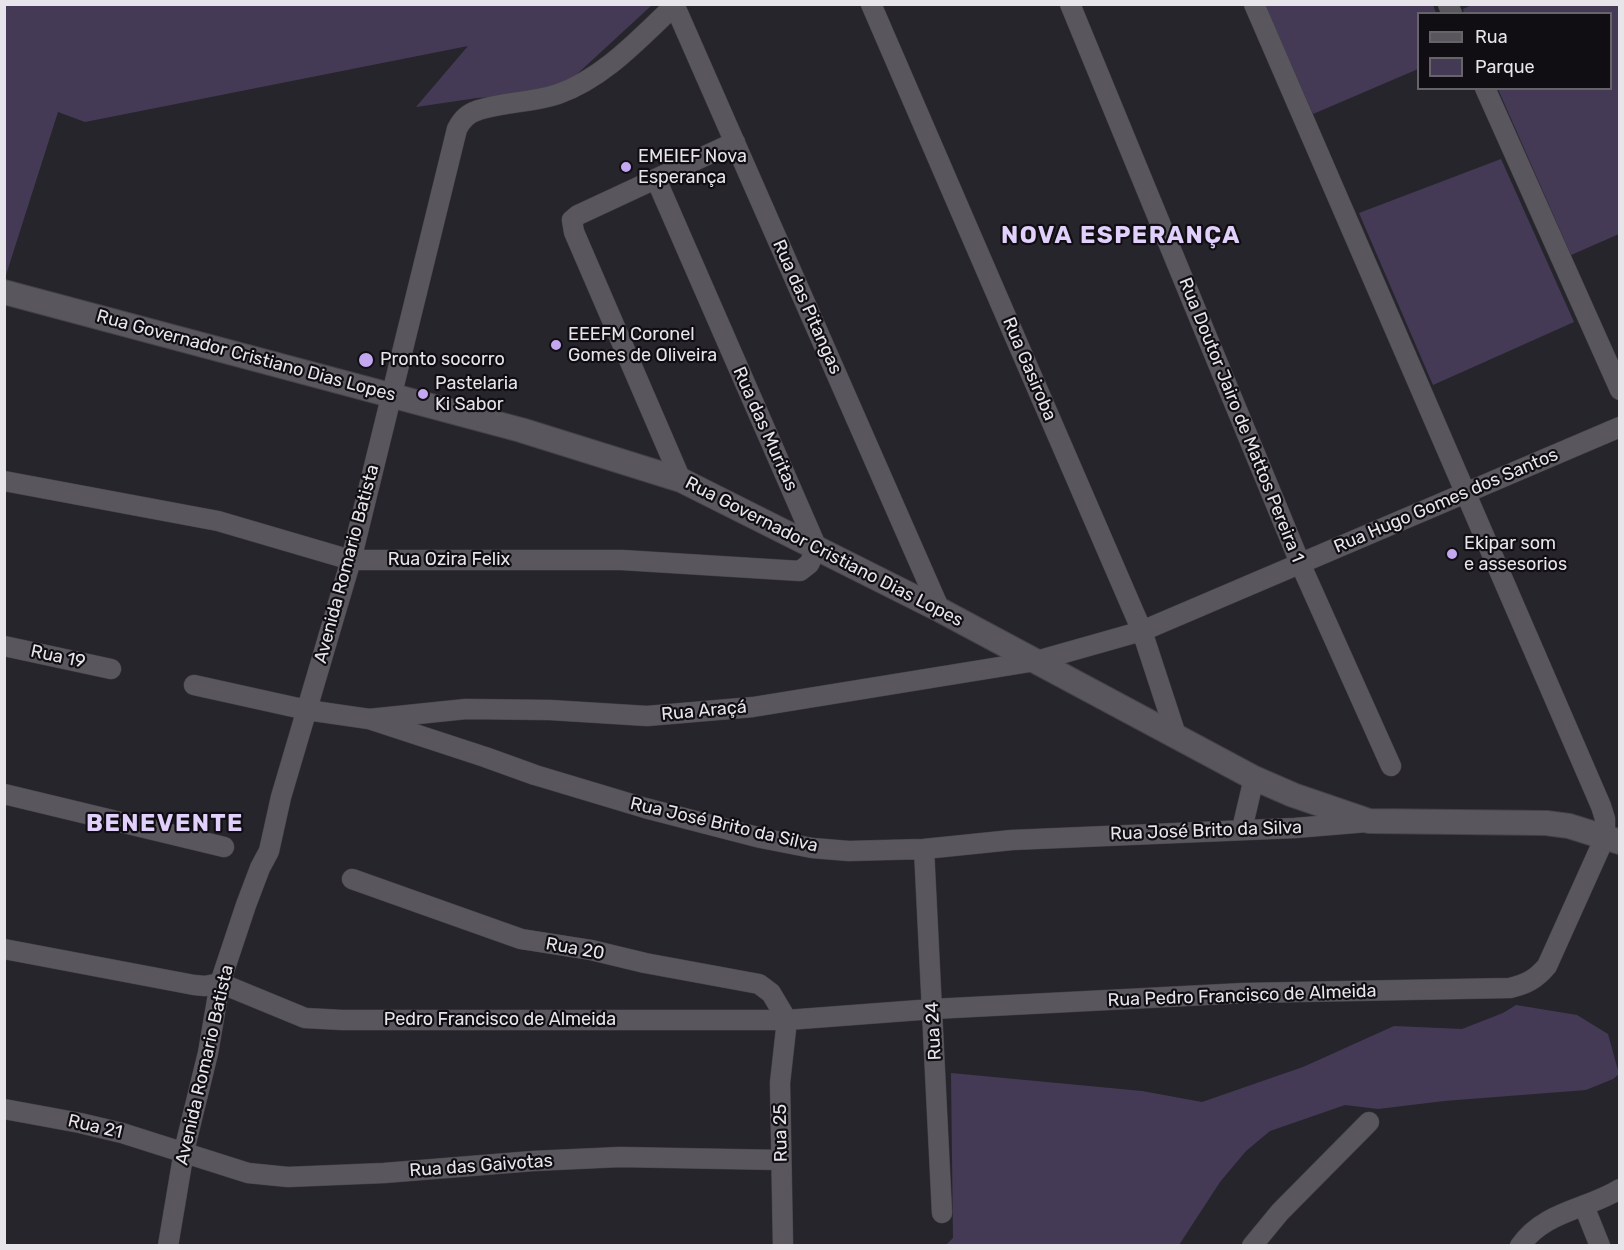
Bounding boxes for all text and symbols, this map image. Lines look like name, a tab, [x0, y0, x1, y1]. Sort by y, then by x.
legend	[1417, 12, 1612, 90]
text: Rua	[1475, 26, 1508, 48]
text: Parque	[1475, 56, 1535, 78]
place label: EMEIEF Nova Esperança	[638, 146, 747, 188]
marker: EMEIEF Nova Esperança	[619, 160, 633, 174]
district label: NOVA ESPERANÇA	[1001, 222, 1241, 250]
street label: Rua das Pitangas	[768, 236, 846, 378]
street label: Rua Doutor Jairo de Mattos Pereira 1	[1174, 275, 1308, 565]
street label: Rua Governador Cristiano Dias Lopes	[94, 306, 398, 406]
street label: Rua Gasiroba	[998, 314, 1060, 424]
place label: EEEFM Coronel Gomes de Oliveira	[568, 324, 717, 366]
marker: EEEFM Coronel Gomes de Oliveira	[549, 338, 563, 352]
place label: Pronto socorro	[380, 349, 505, 371]
marker: Pronto socorro	[357, 351, 375, 369]
street label: Rua das Muritas	[728, 364, 802, 494]
place label: Pastelaria Ki Sabor	[435, 373, 518, 416]
marker: Pastelaria Ki Sabor	[416, 387, 430, 401]
street label: Rua Hugo Gomes dos Santos	[1331, 444, 1561, 558]
street label: Avenida Romario Batista	[310, 462, 384, 666]
street label: Rua Governador Cristiano Dias Lopes	[682, 472, 966, 632]
place label: Ekipar som e assesorios	[1464, 533, 1567, 576]
marker: Ekipar som e assesorios	[1445, 547, 1459, 561]
street label: Rua Ozira Felix	[388, 549, 510, 571]
street label: Rua 19	[29, 641, 87, 673]
street label: Rua Araçá	[660, 697, 748, 725]
street label: Rua José Brito da Silva	[628, 793, 820, 857]
district label: BENEVENTE	[86, 810, 244, 838]
street label: Rua José Brito da Silva	[1110, 817, 1302, 845]
street label: Rua 20	[544, 933, 606, 965]
street label: Avenida Romario Batista	[171, 963, 239, 1167]
street label: Rua Pedro Francisco de Almeida	[1107, 981, 1377, 1011]
street label: Rua 24	[922, 1001, 946, 1061]
street label: Pedro Francisco de Almeida	[384, 1009, 616, 1031]
street label: Rua 25	[770, 1104, 792, 1162]
street label: Rua 21	[66, 1110, 124, 1144]
street label: Rua das Gaivotas	[409, 1150, 553, 1182]

